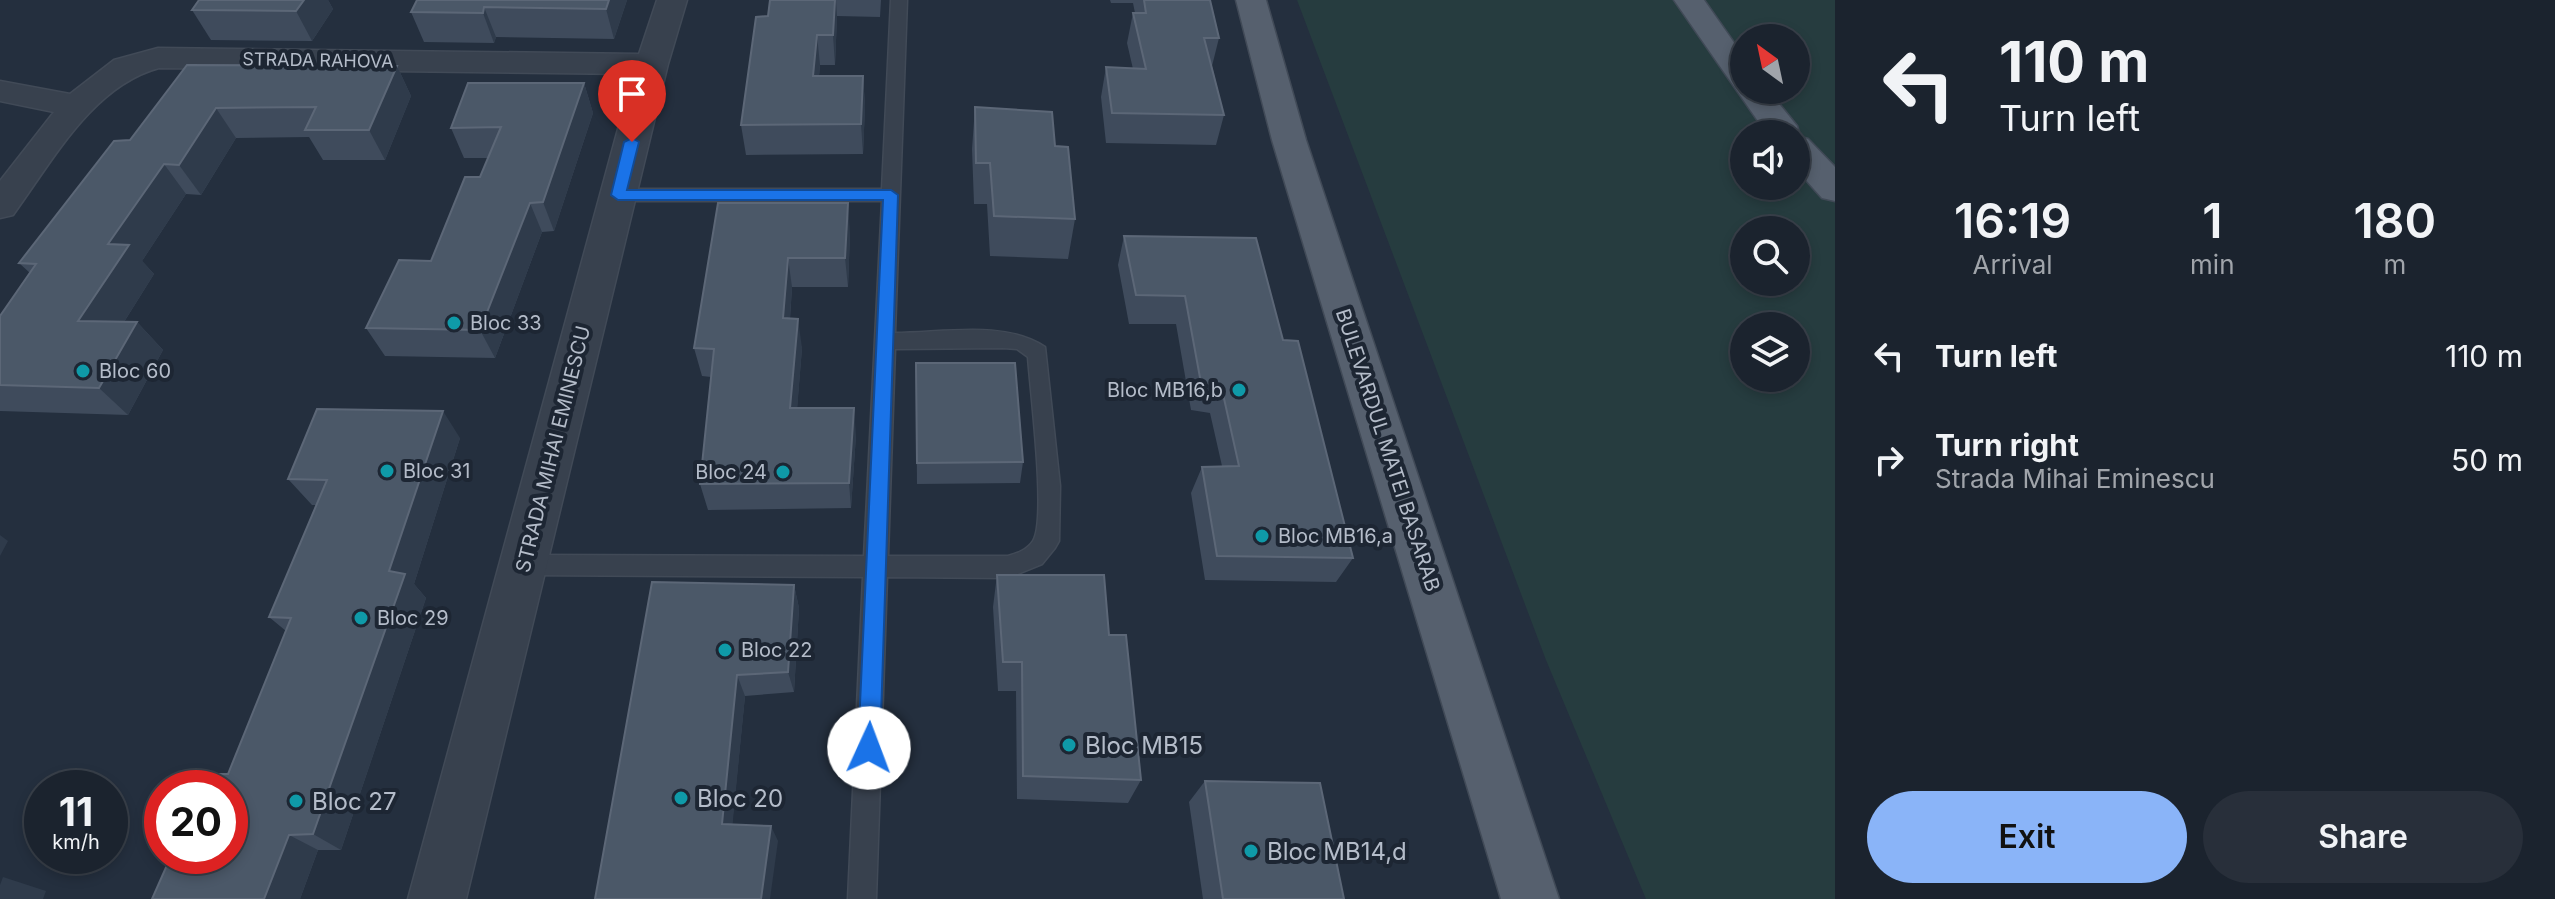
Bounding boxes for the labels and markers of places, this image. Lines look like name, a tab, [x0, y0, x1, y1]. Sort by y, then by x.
pin	[598, 60, 666, 142]
place label: Bloc 33	[470, 311, 542, 335]
marker: Bloc 33	[445, 314, 463, 332]
place label: Bloc 60	[99, 359, 171, 383]
marker: Bloc 60	[74, 362, 92, 380]
place label: Bloc MB16,b	[1107, 378, 1223, 402]
marker: Bloc MB16,b	[1230, 381, 1248, 399]
place label: Bloc 31	[403, 459, 470, 483]
place label: Bloc 24	[695, 460, 767, 484]
marker: Bloc 31	[378, 462, 396, 480]
marker: Bloc 24	[774, 463, 792, 481]
place label: Bloc MB16,a	[1278, 524, 1393, 548]
marker: Bloc MB16,a	[1253, 527, 1271, 545]
place label: Bloc 29	[377, 606, 449, 630]
marker: Bloc 29	[352, 609, 370, 627]
place label: Bloc 22	[741, 638, 812, 662]
marker: Bloc 22	[716, 641, 734, 659]
place label: Bloc MB15	[1085, 731, 1203, 760]
marker: Bloc MB15	[1060, 736, 1078, 754]
place label: Bloc 20	[697, 784, 783, 813]
place label: Bloc 27	[312, 787, 397, 816]
marker: Bloc 20	[672, 789, 690, 807]
marker: Bloc 27	[287, 792, 305, 810]
place label: Bloc MB14,d	[1267, 837, 1407, 866]
marker: Bloc MB14,d	[1242, 842, 1260, 860]

